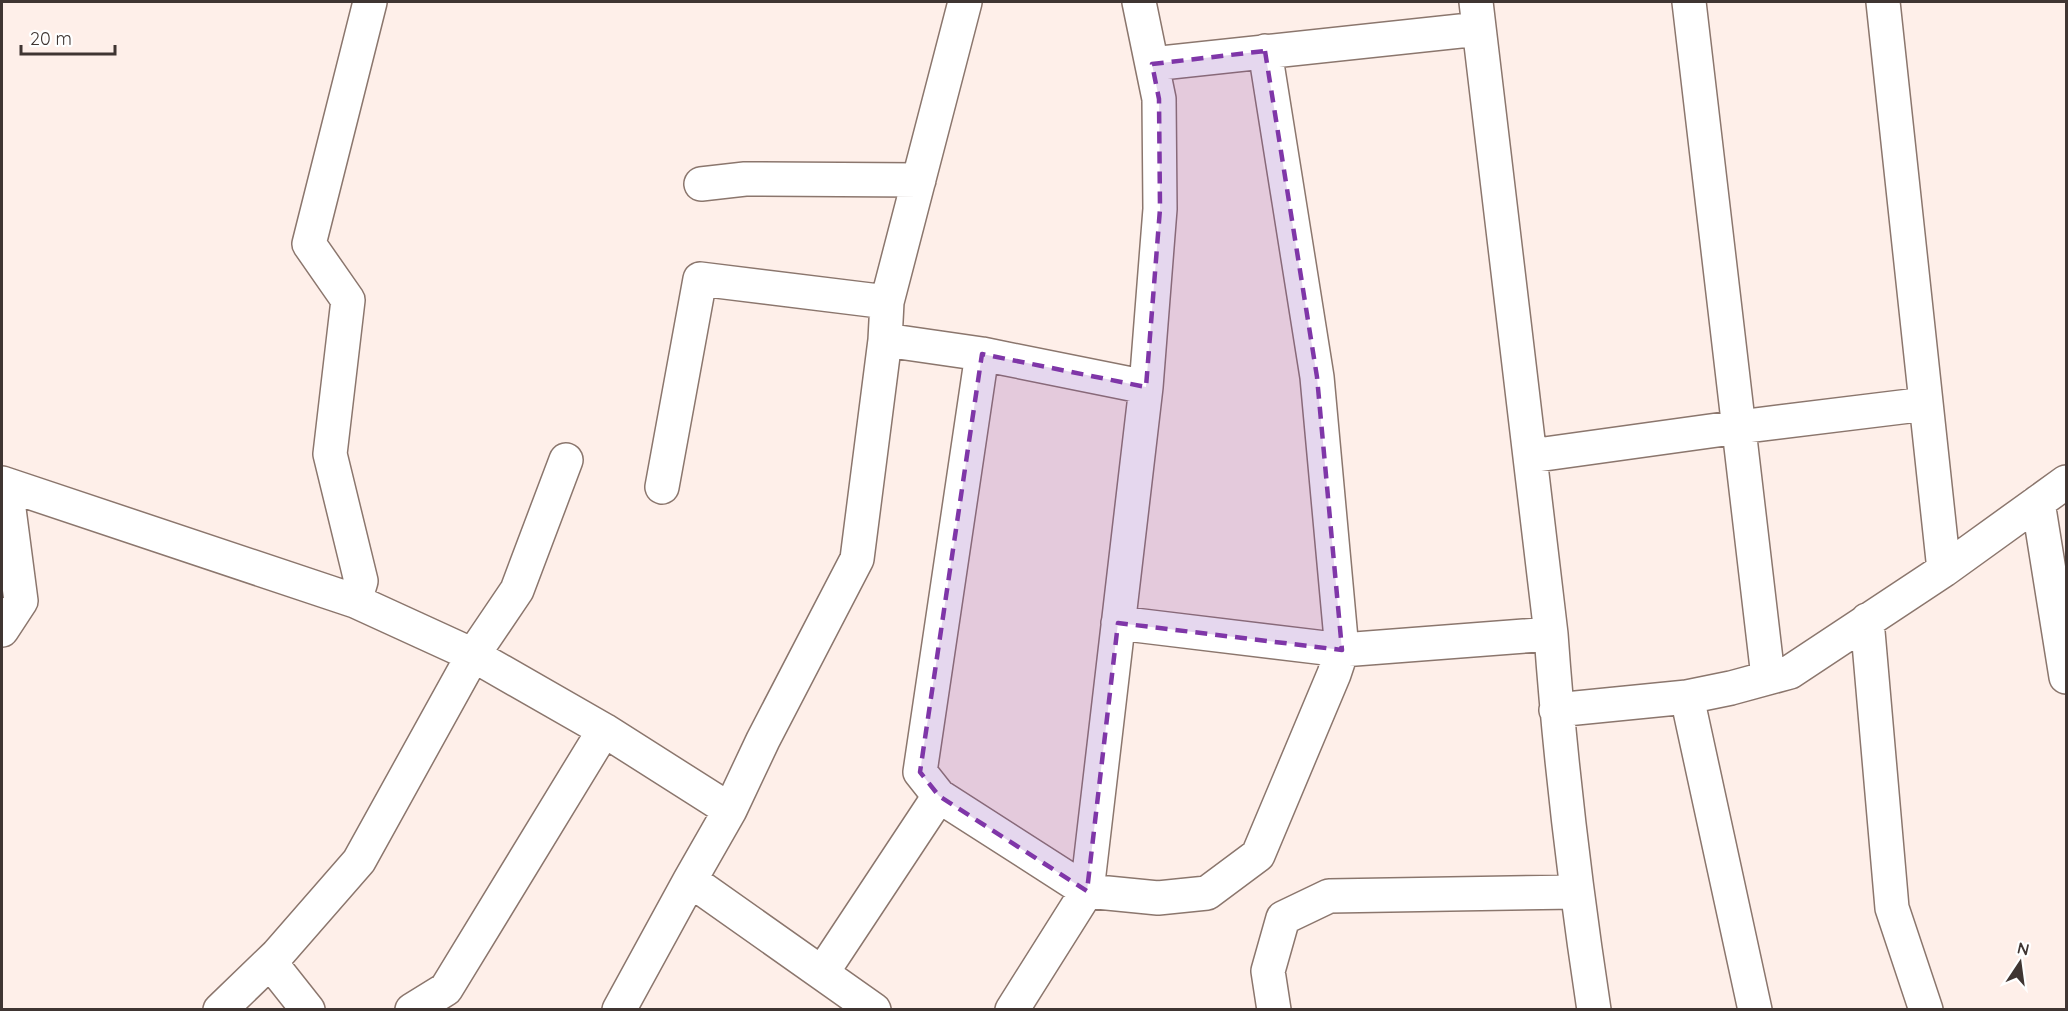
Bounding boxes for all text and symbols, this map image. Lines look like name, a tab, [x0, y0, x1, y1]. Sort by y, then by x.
scale bar	[21, 18, 116, 56]
text: 20 m	[30, 27, 72, 50]
north arrow	[1990, 933, 2050, 993]
text: N	[2015, 937, 2031, 959]

